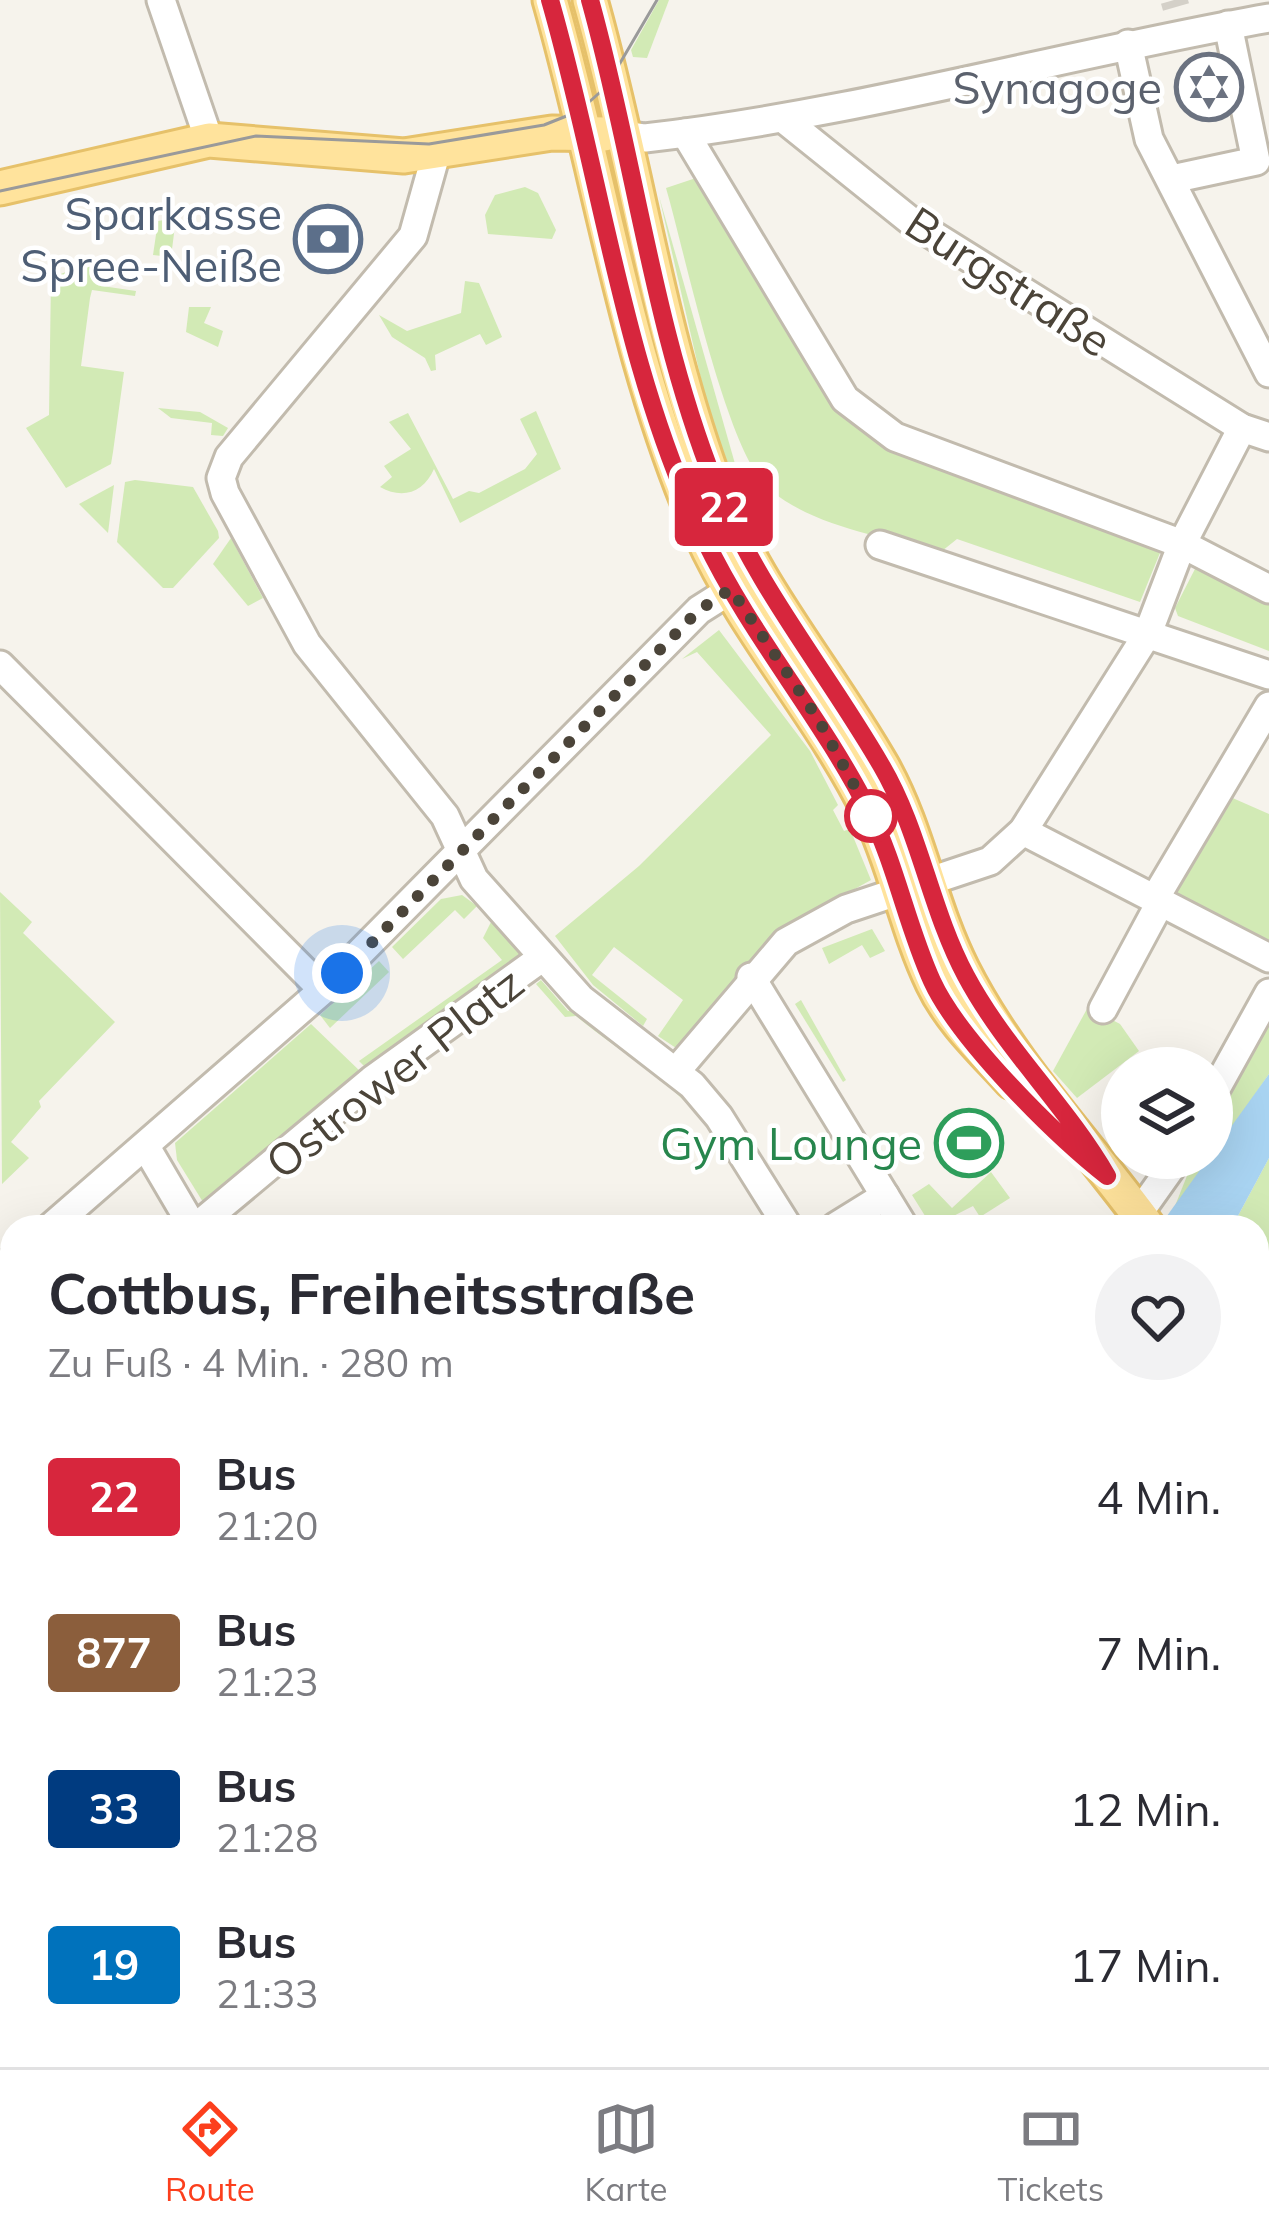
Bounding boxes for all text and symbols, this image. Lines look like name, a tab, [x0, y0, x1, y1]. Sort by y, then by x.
synagogue icon: Synagoge	[1174, 52, 1244, 122]
place label: Synagoge	[953, 59, 1162, 115]
place label: Sparkasse Spree-Neiße	[20, 185, 282, 293]
street label: Burgstraße	[896, 194, 1122, 368]
bank icon: Sparkasse Spree-Neiße	[293, 204, 363, 274]
line badge: 22	[670, 468, 778, 546]
text: 22	[699, 480, 749, 533]
unlabelled marker	[846, 791, 896, 841]
your location	[312, 943, 372, 1003]
street label: Ostrower Platz	[254, 954, 534, 1190]
map controls	[1101, 1047, 1233, 1179]
button: layers	[1101, 1047, 1233, 1179]
sports icon: Gym Lounge	[934, 1108, 1004, 1178]
place label: Gym Lounge	[660, 1115, 922, 1171]
button: heart	[1095, 1254, 1221, 1380]
text: Cottbus, Freiheitsstraße	[48, 1257, 695, 1328]
text: Zu Fuß · 4 Min. · 280 m	[48, 1338, 454, 1387]
text: Bus	[216, 1445, 296, 1501]
text: 4 Min.	[1096, 1469, 1221, 1525]
text: 22	[89, 1470, 139, 1523]
text: 21:20	[216, 1501, 319, 1550]
text: Bus	[216, 1601, 296, 1657]
text: 7 Min.	[1096, 1625, 1221, 1681]
text: 877	[76, 1626, 152, 1679]
text: 21:23	[216, 1657, 319, 1706]
text: Bus	[216, 1757, 296, 1813]
text: 12 Min.	[1069, 1781, 1221, 1837]
text: 33	[89, 1782, 139, 1835]
text: 21:28	[216, 1813, 319, 1862]
text: Bus	[216, 1913, 296, 1969]
text: 17 Min.	[1069, 1937, 1221, 1993]
text: 19	[89, 1938, 139, 1991]
text: 21:33	[216, 1969, 319, 2018]
tab: Route	[165, 2096, 255, 2209]
tab: Karte	[585, 2096, 668, 2209]
tab: Tickets	[997, 2096, 1104, 2209]

